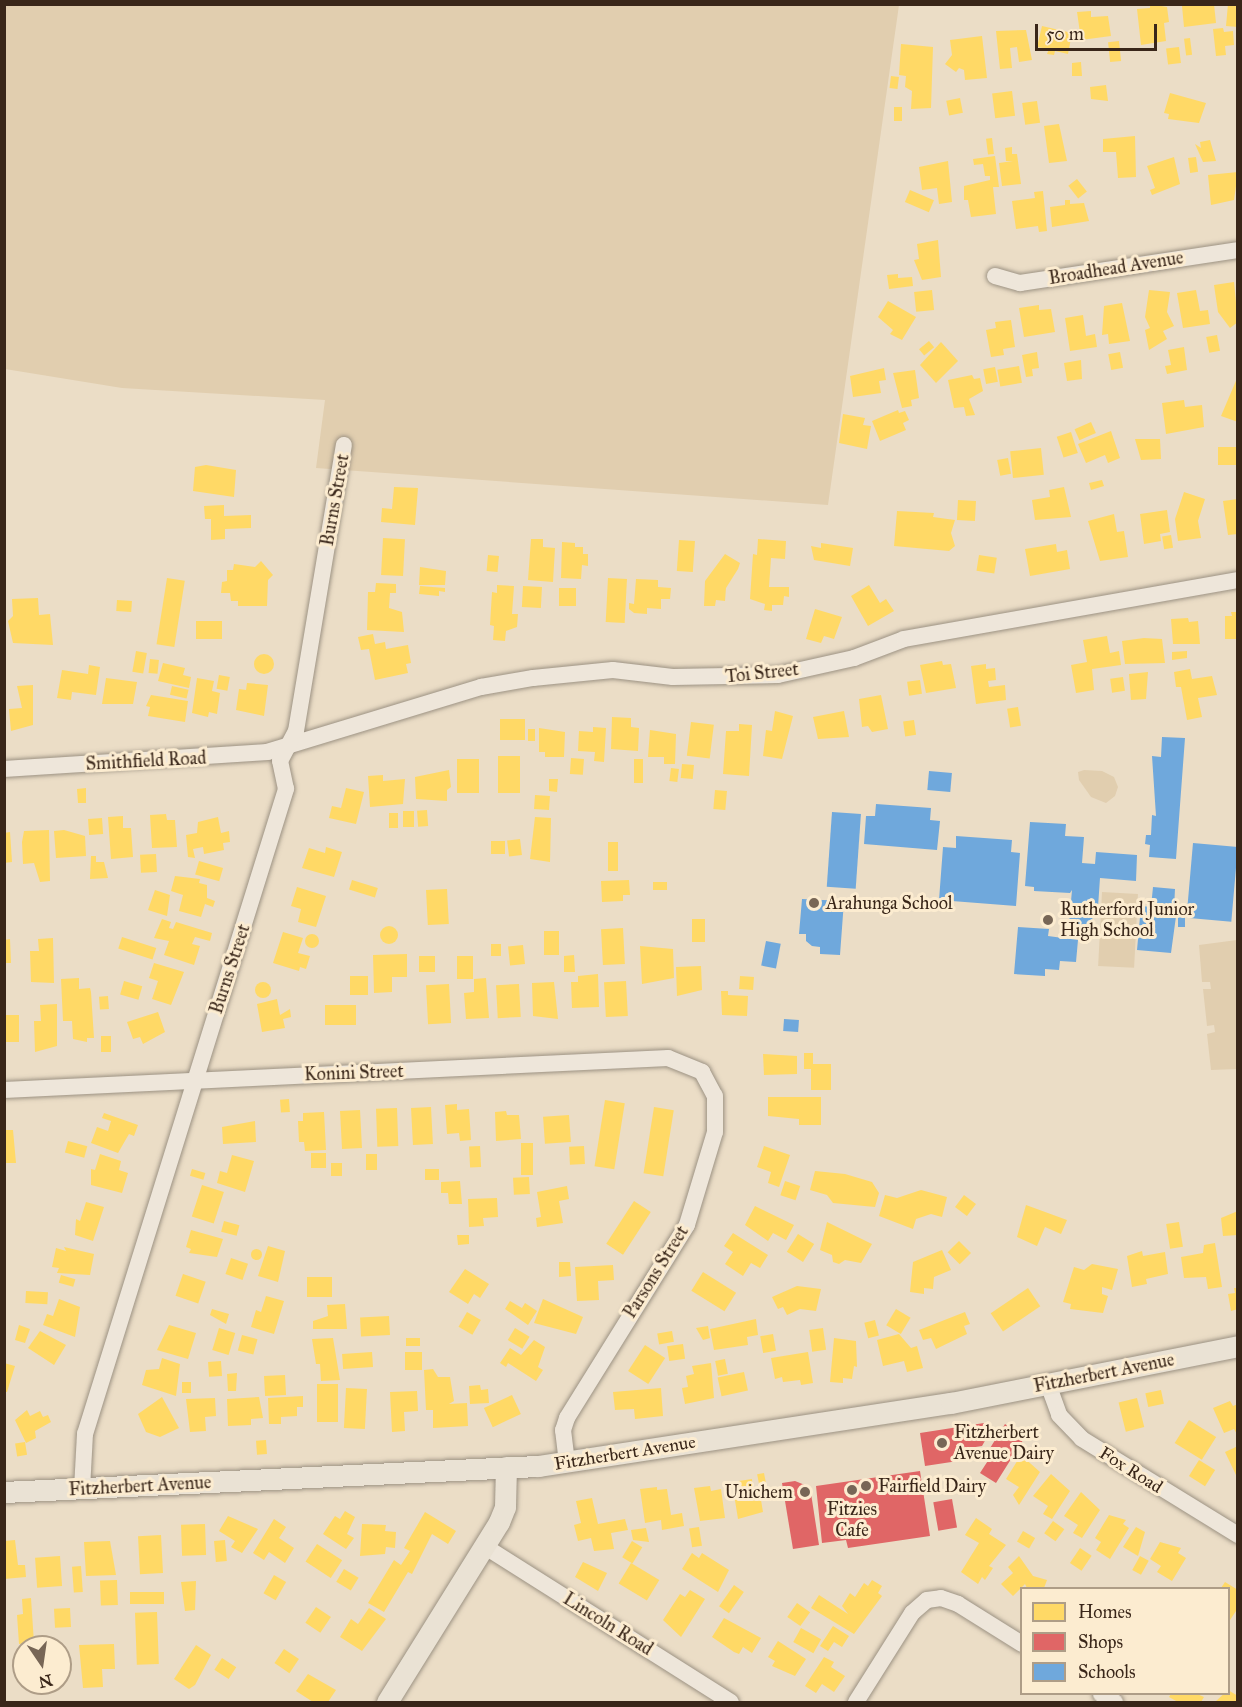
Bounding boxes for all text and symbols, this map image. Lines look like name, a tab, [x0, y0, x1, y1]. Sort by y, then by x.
scale bar	[1038, 12, 1160, 50]
text: 50 m	[1046, 23, 1084, 45]
street label: Broadhead Avenue	[1047, 247, 1185, 289]
street label: Burns Street	[316, 452, 354, 548]
street label: Toi Street	[724, 658, 800, 688]
street label: Smithfield Road	[85, 747, 207, 775]
place label: Arahunga School	[826, 892, 953, 914]
marker: Arahunga School	[807, 896, 821, 910]
place label: Rutherford Junior High School	[1060, 899, 1194, 942]
marker: Rutherford Junior High School	[1041, 913, 1055, 927]
street label: Burns Street	[205, 921, 255, 1017]
street label: Konini Street	[304, 1060, 404, 1086]
street label: Parsons Street	[619, 1222, 693, 1322]
street label: Fitzherbert Avenue	[1032, 1349, 1176, 1397]
place label: Fitzherbert Avenue Dairy	[954, 1422, 1054, 1464]
street label: Fitzherbert Avenue	[553, 1431, 697, 1475]
marker: Fitzherbert Avenue Dairy	[935, 1436, 949, 1450]
street label: Fox Road	[1095, 1442, 1167, 1498]
street label: Fitzherbert Avenue	[68, 1471, 212, 1501]
place label: Fairfield Dairy	[878, 1475, 986, 1497]
marker: Fairfield Dairy	[859, 1479, 873, 1493]
place label: Unichem	[724, 1481, 793, 1503]
marker: Fitzies Cafe	[845, 1483, 859, 1497]
marker: Unichem	[798, 1485, 812, 1499]
place label: Fitzies Cafe	[827, 1499, 877, 1541]
legend	[1020, 1587, 1230, 1695]
street label: Lincoln Road	[559, 1588, 657, 1660]
text: Homes	[1078, 1601, 1132, 1623]
text: Shops	[1078, 1631, 1123, 1653]
north arrow	[12, 1635, 72, 1695]
text: Schools	[1078, 1661, 1136, 1683]
text: N	[37, 1670, 54, 1692]

